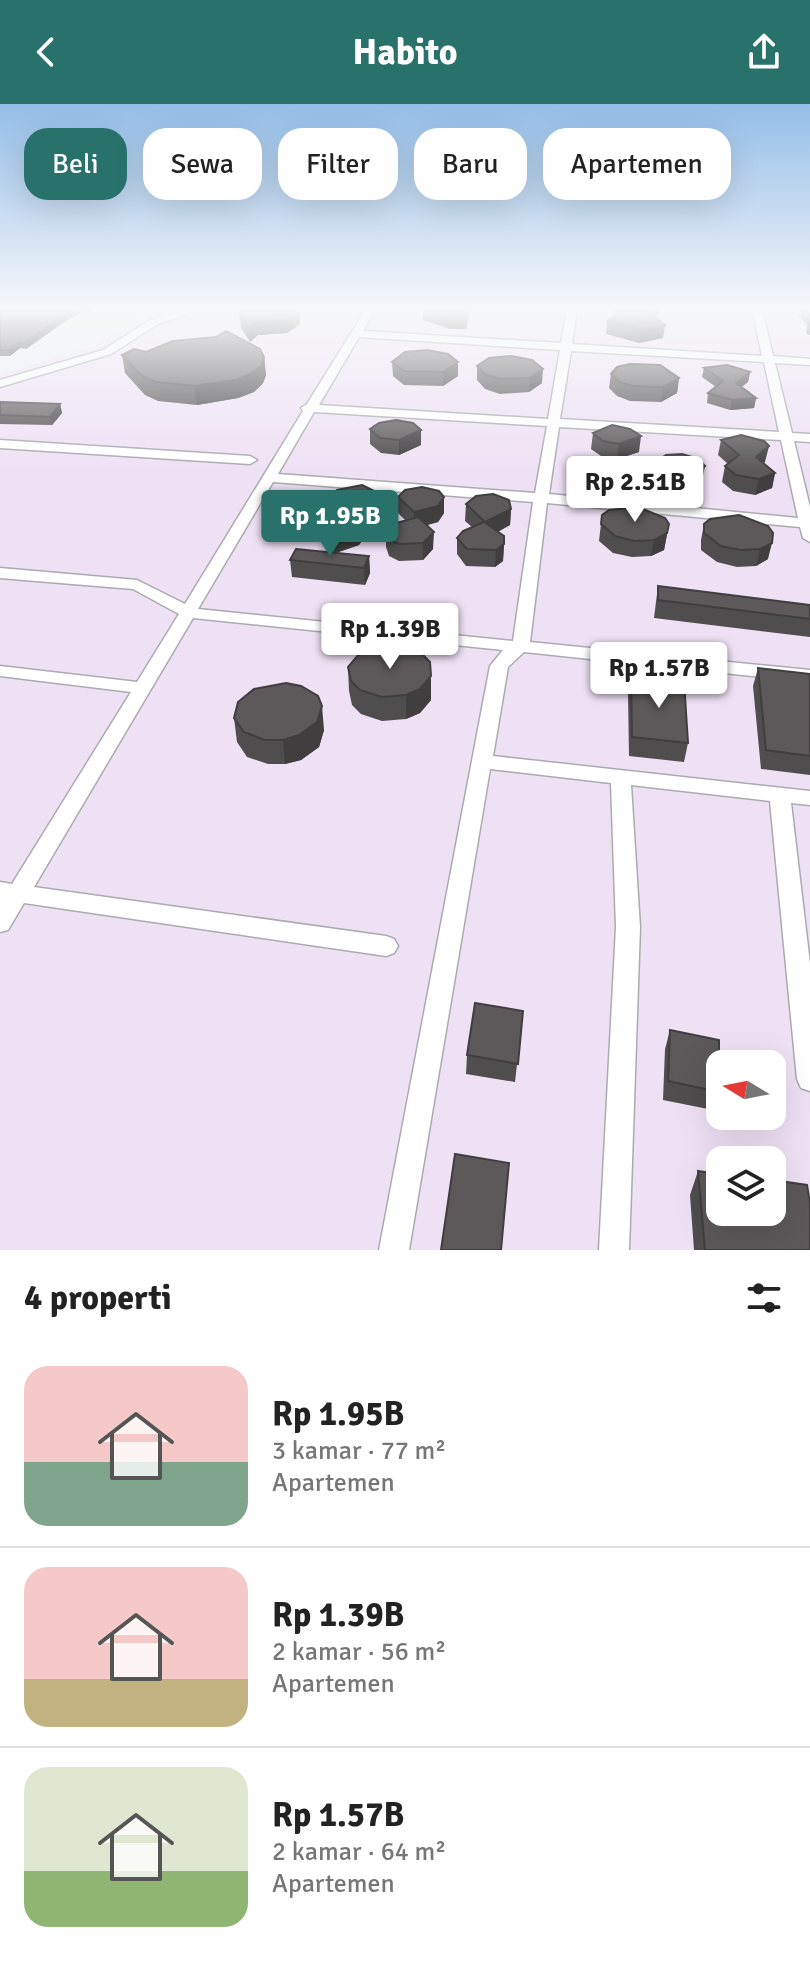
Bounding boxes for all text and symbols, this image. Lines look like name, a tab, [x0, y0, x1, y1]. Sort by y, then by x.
icon: back	[24, 30, 68, 74]
text: Habito	[353, 30, 458, 75]
icon: share	[742, 30, 786, 74]
chip: Beli	[24, 128, 127, 200]
chip: Sewa	[143, 128, 262, 200]
chip: Filter	[278, 128, 398, 200]
chip: Baru	[414, 128, 527, 200]
chip: Apartemen	[543, 128, 731, 200]
pin: Rp 2.51B	[552, 456, 718, 524]
text: Rp 2.51B	[584, 466, 686, 498]
pin: Rp 1.95B	[247, 490, 413, 558]
text: Rp 1.95B	[279, 500, 381, 532]
pin: Rp 1.39B	[307, 603, 473, 671]
text: Rp 1.39B	[339, 613, 441, 645]
pin: Rp 1.57B	[576, 642, 742, 710]
text: Rp 1.57B	[608, 652, 710, 684]
north arrow	[706, 1050, 786, 1130]
map controls	[706, 1050, 786, 1226]
button: layers	[706, 1146, 786, 1226]
icon: filters	[742, 1276, 786, 1320]
text: 4 properti	[24, 1277, 172, 1319]
text: Rp 1.95B	[272, 1393, 404, 1435]
icon: home	[88, 1398, 184, 1494]
text: 3 kamar · 77 m²	[272, 1435, 446, 1467]
text: Apartemen	[272, 1467, 395, 1499]
text: Rp 1.39B	[272, 1594, 404, 1636]
icon: home	[88, 1599, 184, 1695]
text: 2 kamar · 56 m²	[272, 1636, 446, 1668]
text: Apartemen	[272, 1668, 395, 1700]
text: Rp 1.57B	[272, 1794, 404, 1836]
icon: home	[88, 1799, 184, 1895]
text: 2 kamar · 64 m²	[272, 1836, 446, 1868]
text: Apartemen	[272, 1868, 395, 1900]

